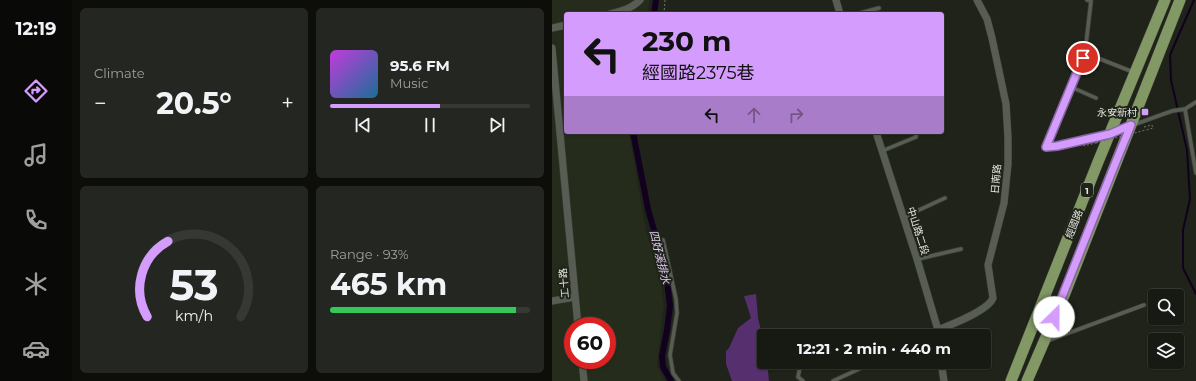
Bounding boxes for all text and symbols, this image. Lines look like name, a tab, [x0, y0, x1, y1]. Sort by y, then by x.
text: 12:19	[16, 18, 56, 40]
text: 230 m	[642, 24, 731, 58]
icon: left	[576, 28, 628, 80]
pin	[1066, 41, 1100, 75]
icon: arrive	[1072, 47, 1094, 69]
text: 95.6 FM	[390, 56, 450, 75]
text: 經國路2375巷	[642, 62, 755, 84]
text: Climate	[94, 65, 145, 81]
text: Music	[390, 75, 428, 91]
icon: directions	[22, 77, 50, 105]
text: 20.5°	[156, 85, 232, 122]
text: −	[94, 90, 107, 117]
text: +	[281, 90, 294, 117]
icon: left	[701, 104, 723, 126]
icon: ahead	[743, 104, 765, 126]
icon: right	[785, 104, 807, 126]
place label: 永安新村	[1097, 106, 1137, 119]
marker: 永安新村	[1140, 107, 1150, 117]
icon: previous	[352, 114, 374, 136]
icon: pause	[419, 114, 441, 136]
icon: next	[486, 114, 508, 136]
icon: music	[22, 141, 50, 169]
street label: 日南路	[988, 163, 1004, 195]
road number: 1	[1081, 183, 1093, 197]
street label: 中山路二段	[904, 205, 932, 257]
icon: phone	[22, 206, 50, 234]
street label: 經國路	[1062, 208, 1086, 240]
water label: 四好溪排水	[647, 229, 674, 286]
text: Range · 93%	[330, 246, 408, 262]
text: 53	[169, 260, 219, 310]
text: 465 km	[330, 266, 447, 303]
street label: 工十路	[556, 267, 572, 299]
icon: climate	[22, 270, 50, 298]
map controls	[1148, 289, 1184, 369]
button: search	[1148, 289, 1184, 325]
position arrow	[1033, 296, 1075, 338]
text: km/h	[175, 307, 213, 325]
speed limit sign: 60	[564, 317, 616, 369]
button: layers	[1148, 333, 1184, 369]
icon: car	[22, 335, 50, 363]
text: 12:21 · 2 min · 440 m	[797, 339, 951, 358]

